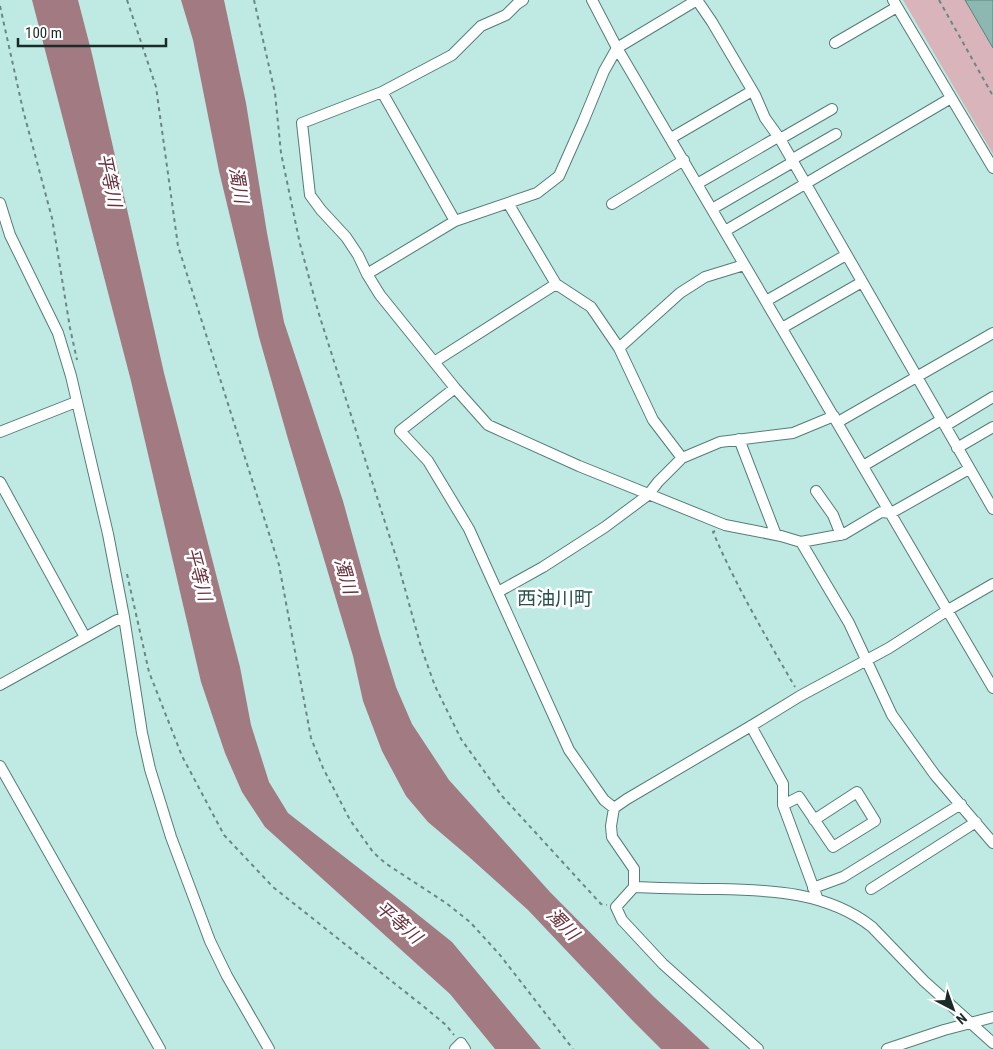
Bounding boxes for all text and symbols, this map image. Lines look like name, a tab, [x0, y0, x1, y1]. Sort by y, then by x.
scale bar	[18, 15, 165, 47]
text: 100 m	[25, 24, 62, 42]
water label: 平等川	[94, 151, 126, 211]
water label: 濁川	[226, 165, 253, 207]
water label: 平等川	[182, 545, 217, 605]
water label: 濁川	[331, 556, 362, 598]
district label: 西油川町	[517, 587, 593, 610]
water label: 平等川	[372, 896, 428, 949]
water label: 濁川	[543, 904, 585, 946]
north arrow	[928, 984, 978, 1034]
text: N	[953, 1010, 970, 1028]

